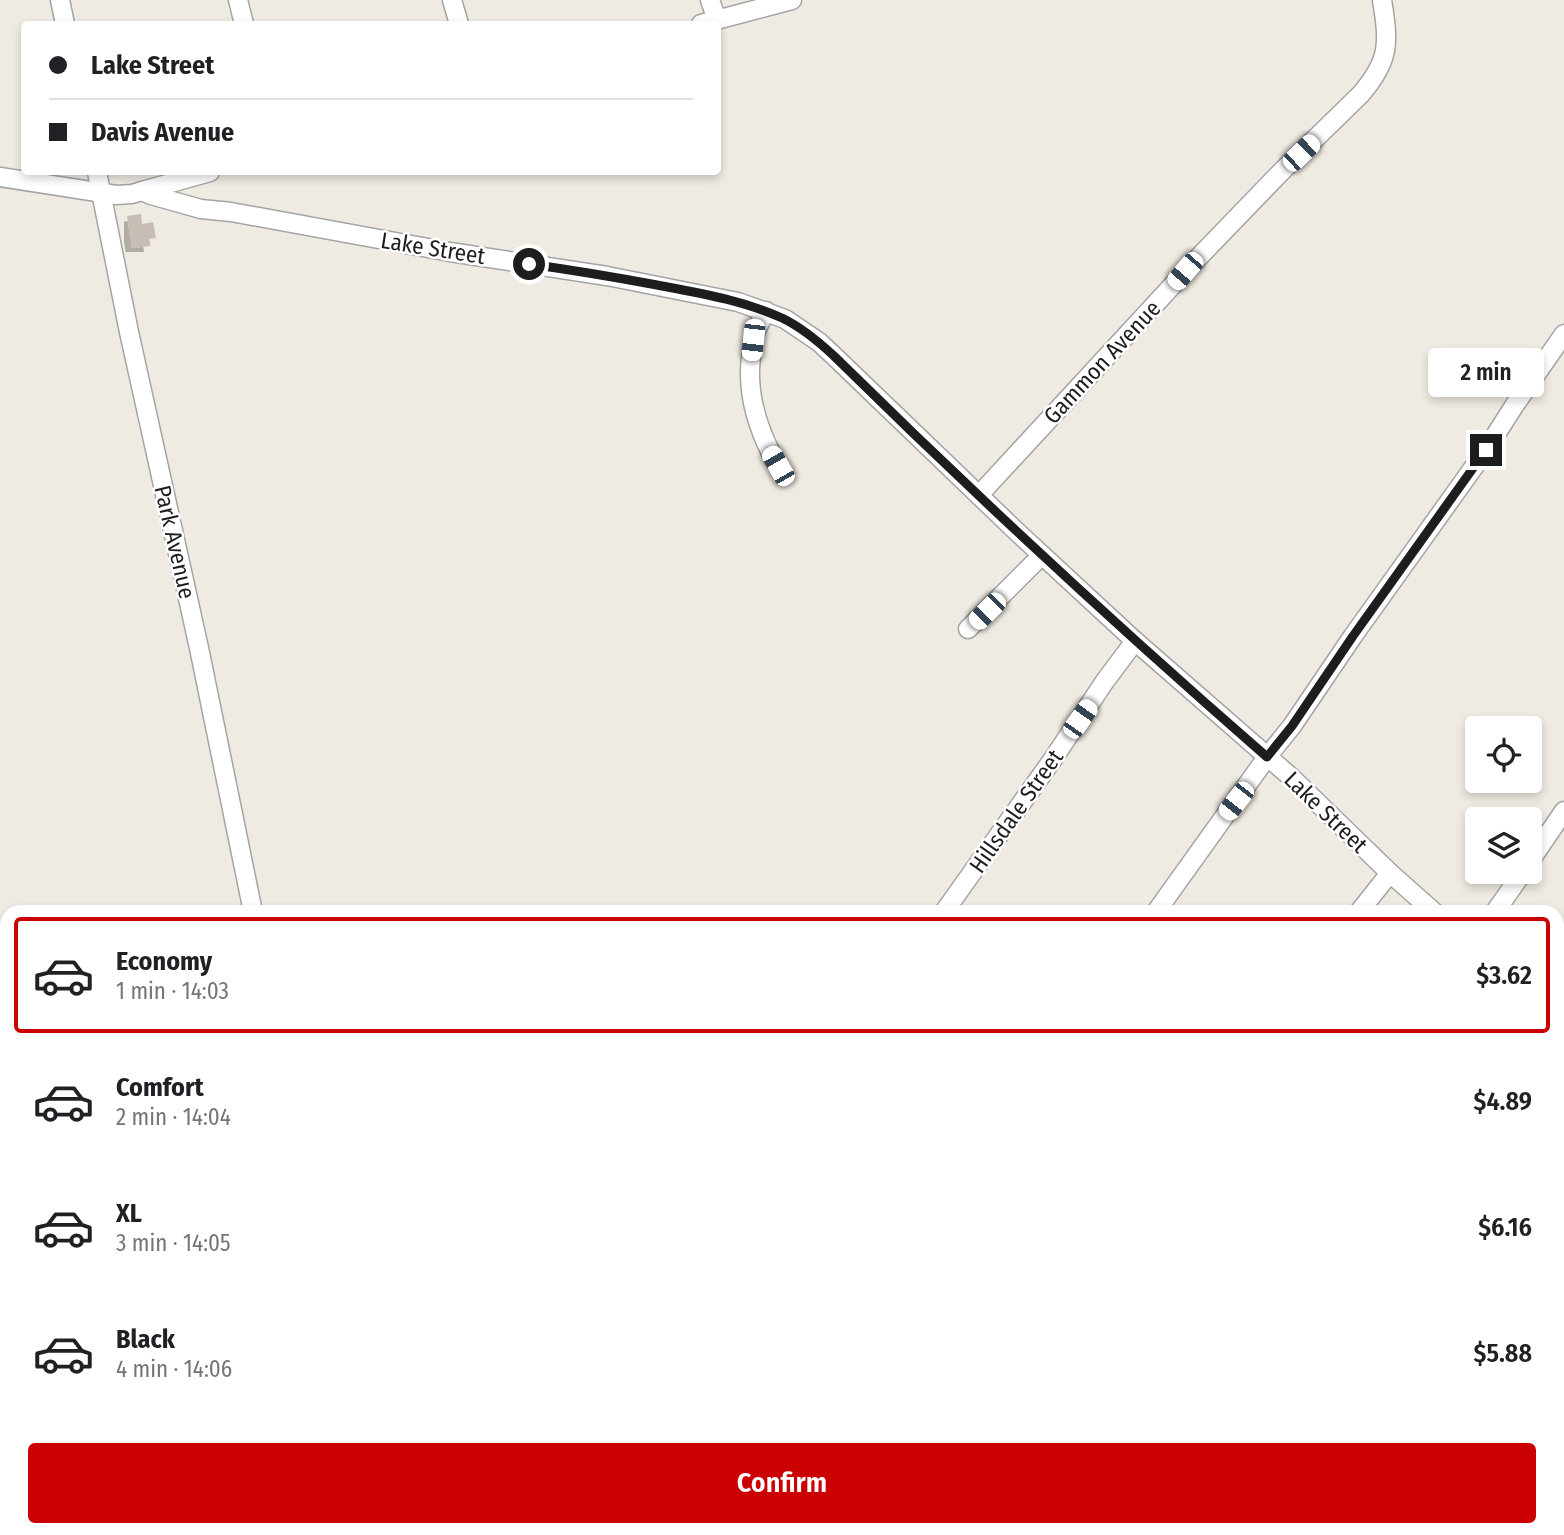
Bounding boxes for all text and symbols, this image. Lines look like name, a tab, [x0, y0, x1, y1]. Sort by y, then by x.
text: Lake Street	[91, 50, 214, 81]
text: Davis Avenue	[91, 117, 234, 148]
car	[1279, 131, 1324, 175]
street label: Lake Street	[379, 226, 488, 270]
route start	[513, 248, 545, 280]
car	[1164, 248, 1207, 294]
street label: Gammon Avenue	[1038, 294, 1166, 430]
car	[741, 318, 766, 362]
callout: 2 min	[1428, 349, 1544, 398]
text: 2 min	[1460, 358, 1512, 386]
route end	[1470, 434, 1502, 466]
car	[759, 443, 798, 489]
street label: Park Avenue	[148, 483, 202, 601]
car	[965, 589, 1010, 633]
car	[1060, 696, 1101, 742]
map controls	[1465, 716, 1542, 884]
button: locate	[1465, 716, 1542, 793]
street label: Hillsdale Street	[963, 743, 1069, 878]
street label: Lake Street	[1278, 765, 1374, 859]
car	[1215, 778, 1258, 824]
button: layers	[1465, 807, 1542, 884]
icon: car	[32, 944, 95, 1007]
text: Economy	[116, 946, 212, 977]
text: $3.62	[1476, 960, 1532, 991]
text: 1 min · 14:03	[116, 977, 229, 1005]
icon: car	[32, 1070, 95, 1133]
text: Comfort	[116, 1072, 204, 1103]
text: $4.89	[1474, 1086, 1532, 1117]
text: 2 min · 14:04	[116, 1103, 231, 1131]
icon: car	[32, 1196, 95, 1259]
text: XL	[116, 1198, 142, 1229]
text: $6.16	[1478, 1212, 1532, 1243]
text: 3 min · 14:05	[116, 1229, 231, 1257]
icon: car	[32, 1322, 95, 1385]
text: Black	[116, 1324, 175, 1355]
text: $5.88	[1474, 1338, 1532, 1369]
text: 4 min · 14:06	[116, 1355, 232, 1383]
button: Confirm	[28, 1443, 1536, 1523]

